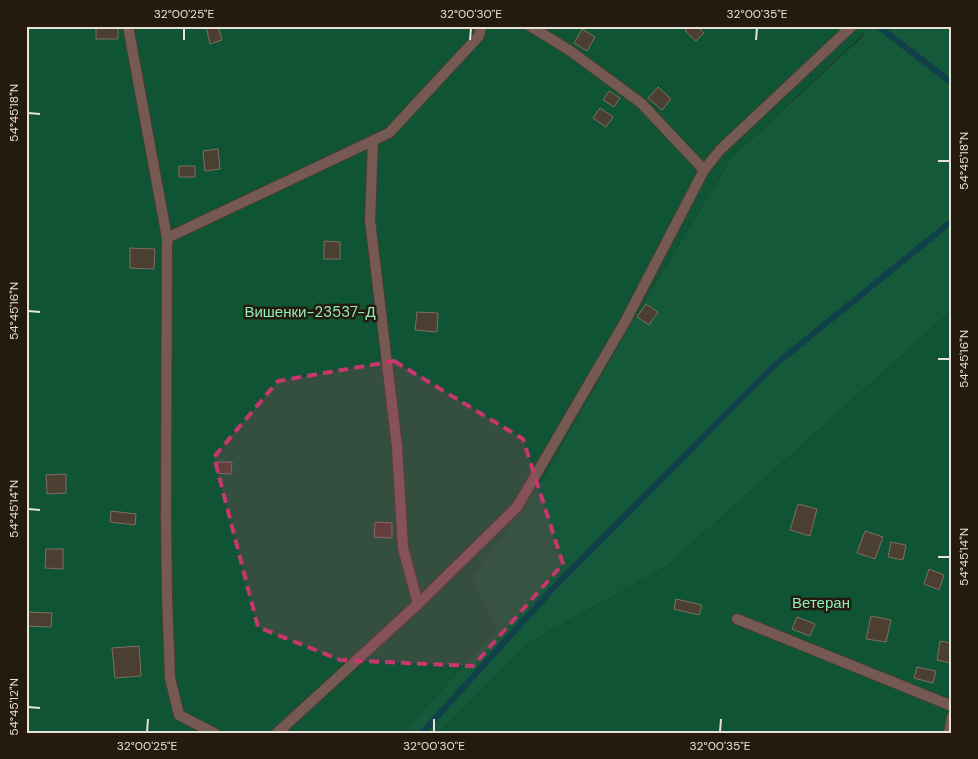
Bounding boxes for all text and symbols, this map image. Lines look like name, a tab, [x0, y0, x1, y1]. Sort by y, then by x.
text: 32°00'25"E	[154, 6, 215, 22]
text: 32°00'30"E	[440, 6, 502, 22]
text: 32°00'35"E	[727, 6, 788, 22]
text: 54°45'18"N	[6, 84, 22, 142]
text: 54°45'18"N	[956, 132, 972, 190]
text: 54°45'16"N	[6, 282, 22, 340]
park label: Вишенки-23537-Д	[244, 302, 376, 322]
text: 54°45'16"N	[956, 330, 972, 388]
text: 54°45'14"N	[6, 480, 22, 538]
text: 54°45'14"N	[956, 528, 972, 586]
park label: Ветеран	[792, 593, 850, 613]
text: 54°45'12"N	[6, 678, 22, 736]
text: 32°00'25"E	[117, 738, 178, 754]
text: 32°00'30"E	[403, 738, 465, 754]
text: 32°00'35"E	[690, 738, 751, 754]

